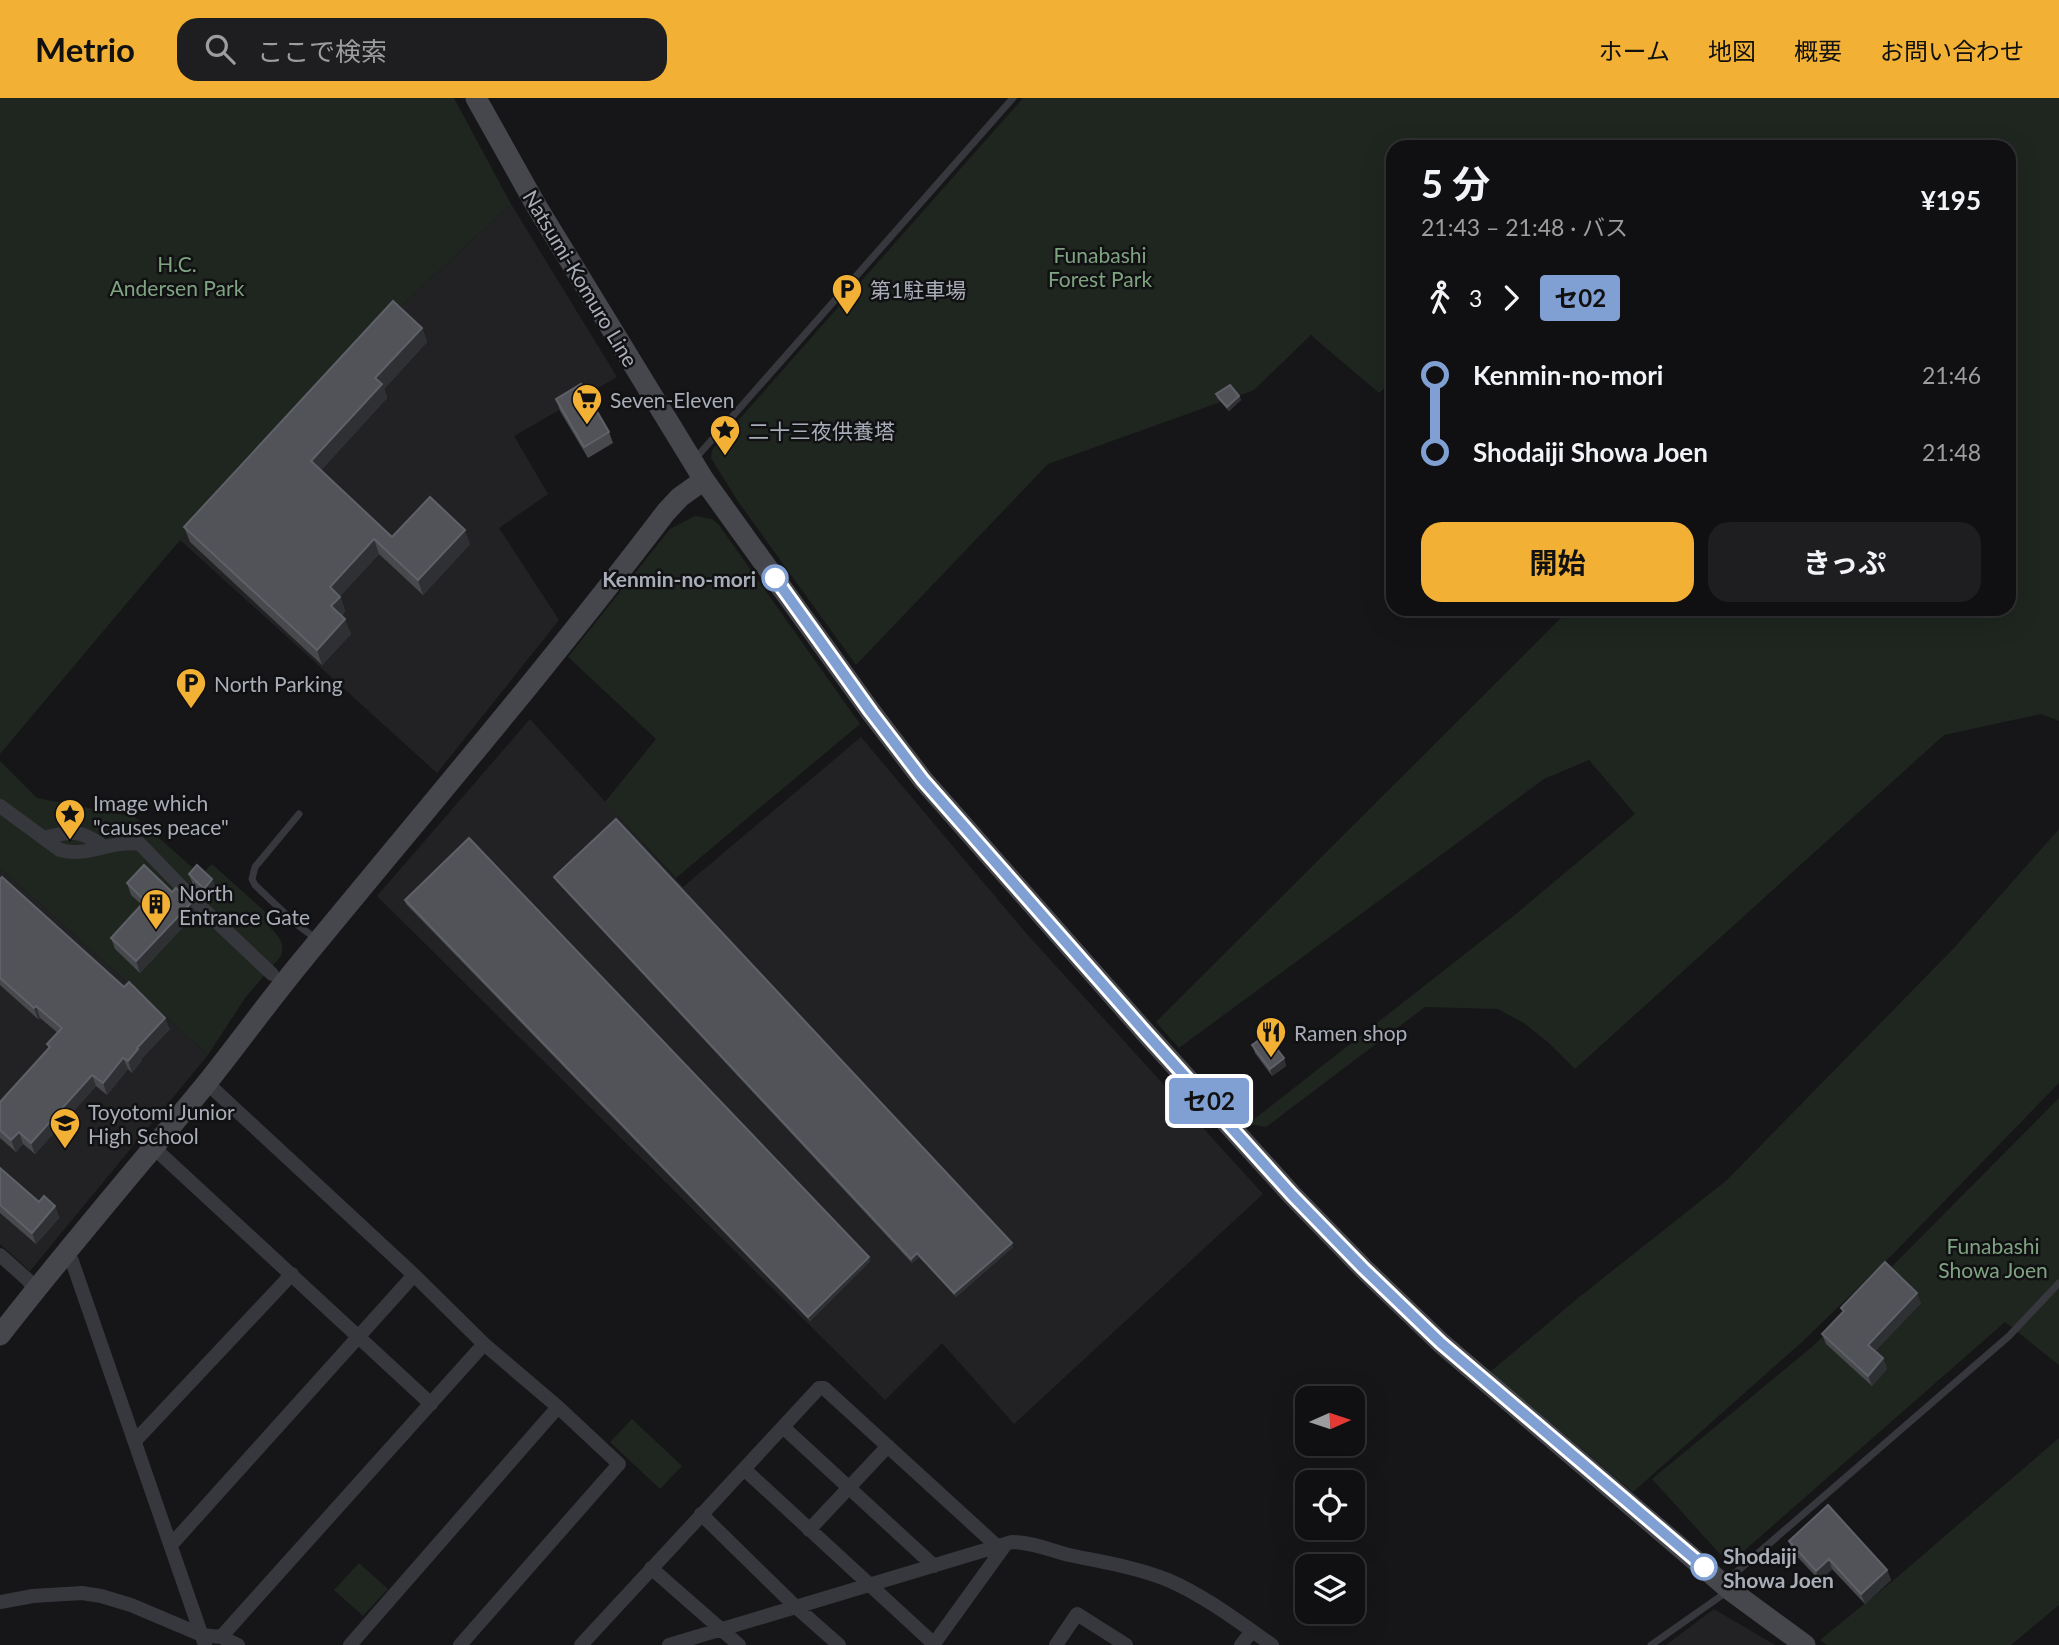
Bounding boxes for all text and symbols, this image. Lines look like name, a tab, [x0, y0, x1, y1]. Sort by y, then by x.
search box	[177, 18, 667, 81]
text: Metrio	[35, 29, 135, 69]
icon: search	[201, 30, 239, 68]
text: ここで検索	[257, 35, 387, 67]
text: ホーム	[1599, 36, 1670, 65]
text: 地図	[1708, 36, 1756, 65]
text: 概要	[1794, 36, 1842, 65]
text: お問い合わせ	[1880, 36, 2024, 65]
text: 5 分	[1421, 160, 1490, 206]
text: ¥195	[1921, 184, 1981, 216]
street label: Natsumi-Komuro Line	[518, 185, 644, 371]
text: 21:43 – 21:48 · バス	[1421, 213, 1628, 241]
park label: Funabashi Forest Park	[1048, 242, 1152, 291]
park label: H.C. Andersen Park	[110, 251, 245, 300]
parking icon: 第1駐車場	[830, 272, 864, 316]
place label: 第1駐車場	[870, 277, 966, 302]
icon: walk	[1421, 279, 1459, 317]
icon: forward	[1492, 279, 1530, 317]
text: セ02	[1554, 283, 1606, 312]
text: 3	[1469, 284, 1482, 312]
text: Kenmin-no-mori	[1473, 359, 1663, 391]
text: 21:46	[1922, 361, 1981, 389]
supermarket icon: Seven-Eleven	[570, 382, 604, 426]
place label: Seven-Eleven	[610, 387, 735, 412]
place icon: 二十三夜供養塔	[708, 413, 742, 457]
place label: 二十三夜供養塔	[748, 418, 895, 443]
text: Shodaiji Showa Joen	[1473, 436, 1708, 468]
text: 21:48	[1922, 438, 1981, 466]
button: 開始	[1421, 522, 1694, 602]
button: きっぷ	[1708, 522, 1981, 602]
marker: Kenmin-no-mori	[762, 565, 788, 591]
place label: Kenmin-no-mori	[602, 566, 756, 591]
parking icon: North Parking	[174, 666, 208, 710]
place label: North Parking	[214, 671, 343, 696]
place label: Image which "causes peace"	[93, 790, 229, 839]
place icon: Image which "causes peace"	[53, 797, 87, 841]
place label: North Entrance Gate	[179, 880, 310, 929]
building icon: North Entrance Gate	[139, 887, 173, 931]
restaurant icon: Ramen shop	[1254, 1015, 1288, 1059]
place label: Ramen shop	[1294, 1020, 1407, 1045]
line badge: セ02	[1169, 1078, 1249, 1124]
text: セ02	[1183, 1086, 1235, 1115]
place label: Toyotomi Junior High School	[88, 1099, 235, 1148]
school or university icon: Toyotomi Junior High School	[48, 1106, 82, 1150]
park label: Funabashi Showa Joen	[1938, 1233, 2048, 1282]
north arrow	[1295, 1386, 1365, 1456]
map controls	[1295, 1386, 1365, 1624]
button: locate	[1295, 1470, 1365, 1540]
place label: Shodaiji Showa Joen	[1723, 1543, 1834, 1592]
button: layers	[1295, 1554, 1365, 1624]
marker: Shodaiji Showa Joen	[1691, 1554, 1717, 1580]

